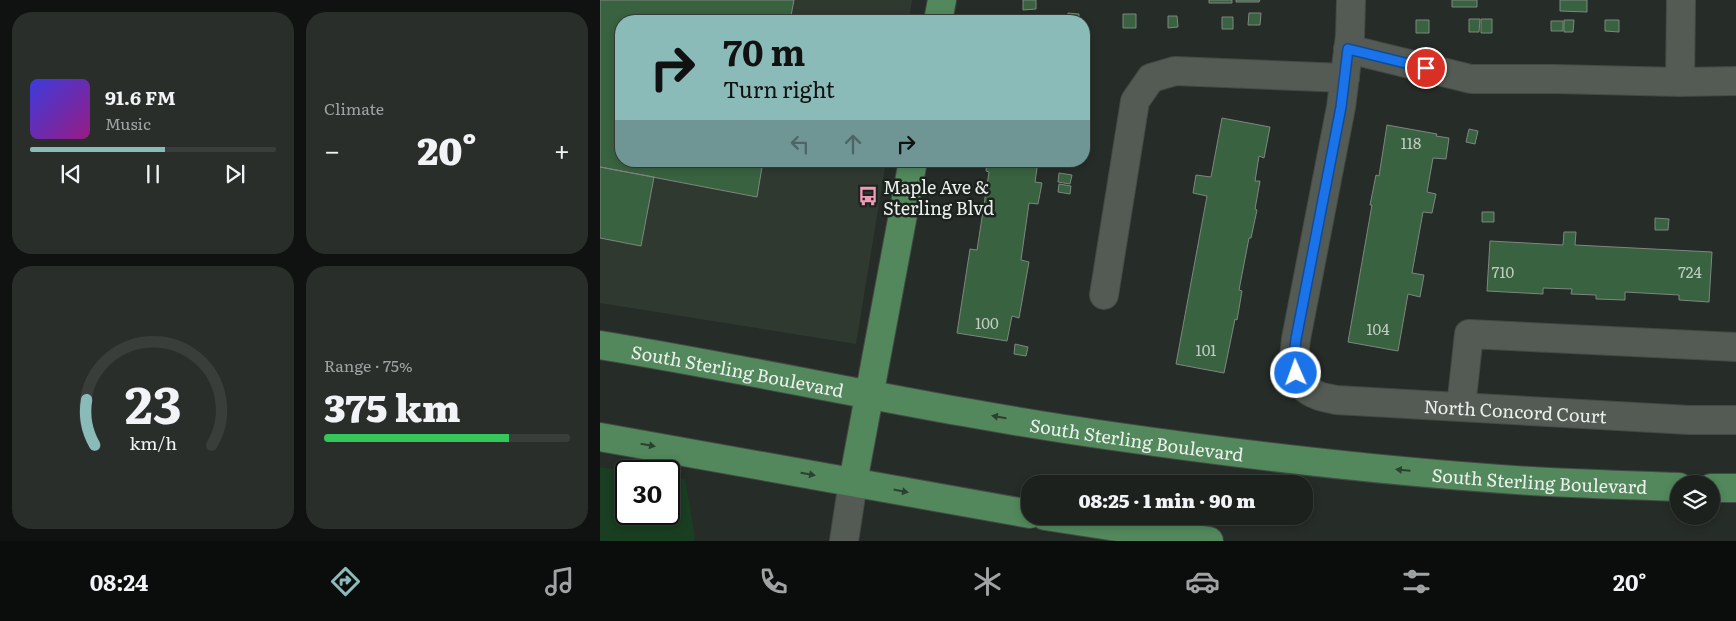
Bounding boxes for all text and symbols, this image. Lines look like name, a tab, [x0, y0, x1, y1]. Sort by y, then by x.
text: 70 m	[723, 25, 805, 77]
icon: right	[640, 35, 705, 100]
pin	[1405, 47, 1447, 89]
icon: arrive	[1412, 54, 1440, 82]
text: Turn right	[723, 72, 835, 105]
text: 91.6 FM	[105, 83, 176, 111]
text: Climate	[324, 96, 384, 120]
text: Music	[105, 111, 151, 135]
text: 20°	[417, 120, 477, 177]
text: −	[324, 128, 340, 170]
text: +	[554, 128, 570, 170]
icon: left	[786, 130, 814, 158]
icon: ahead	[839, 130, 867, 158]
icon: right	[892, 130, 920, 158]
house number: 118	[1401, 131, 1421, 154]
icon: previous	[57, 160, 85, 188]
icon: pause	[139, 160, 167, 188]
icon: next	[221, 160, 249, 188]
place label: Maple Ave & Sterling Blvd	[883, 173, 994, 221]
bus stop icon: Maple Ave & Sterling Blvd	[857, 185, 879, 207]
house number: 710	[1492, 260, 1515, 283]
house number: 724	[1678, 260, 1702, 283]
house number: 100	[975, 311, 999, 334]
house number: 104	[1366, 317, 1390, 340]
street label: South Sterling Boulevard	[629, 337, 846, 403]
house number: 101	[1196, 338, 1216, 361]
position arrow	[1269, 346, 1321, 398]
text: Range · 75%	[324, 353, 413, 377]
text: 23	[125, 362, 181, 440]
text: 375 km	[324, 377, 460, 434]
street label: North Concord Court	[1423, 392, 1608, 429]
street label: South Sterling Boulevard	[1028, 410, 1245, 467]
one-way arrow	[991, 413, 1007, 421]
text: km/h	[129, 429, 177, 456]
one-way arrow	[640, 442, 656, 450]
speed limit sign: 30	[615, 460, 680, 525]
street label: South Sterling Boulevard	[1431, 460, 1648, 499]
one-way arrow	[1395, 466, 1411, 474]
one-way arrow	[800, 470, 816, 478]
map controls	[1670, 475, 1720, 525]
button: layers	[1670, 475, 1720, 525]
text: 08:25 · 1 min · 90 m	[1078, 486, 1256, 514]
one-way arrow	[894, 488, 910, 496]
icon: directions	[328, 564, 363, 599]
icon: music	[542, 564, 577, 599]
icon: phone	[756, 564, 791, 599]
icon: climate	[970, 564, 1005, 599]
icon: car	[1185, 564, 1220, 599]
icon: filters	[1399, 564, 1434, 599]
text: 08:24	[90, 565, 148, 598]
text: 20°	[1613, 565, 1646, 598]

